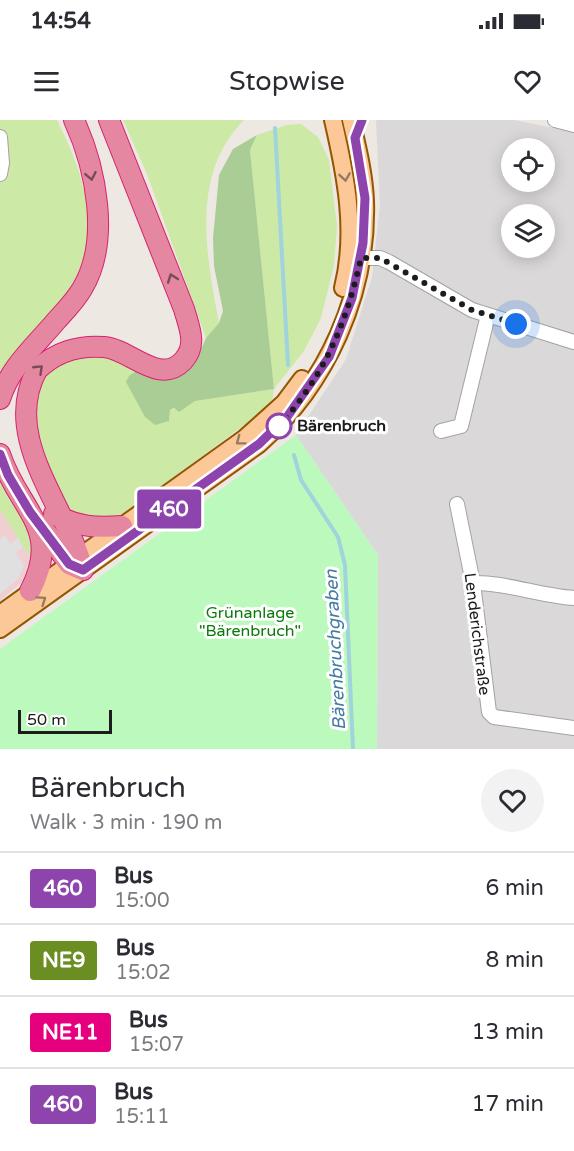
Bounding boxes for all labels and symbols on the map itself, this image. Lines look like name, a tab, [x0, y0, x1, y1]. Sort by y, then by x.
one-way arrow	[84, 170, 97, 180]
one-way arrow	[338, 173, 350, 182]
one-way arrow	[167, 273, 180, 284]
your location	[501, 309, 531, 339]
one-way arrow	[33, 365, 43, 376]
marker: Bärenbruch	[266, 413, 292, 439]
place label: Bärenbruch	[297, 416, 386, 436]
one-way arrow	[236, 434, 247, 445]
line badge: 460	[134, 490, 204, 528]
water label: Bärenbruchgraben	[320, 568, 350, 731]
street label: Lenderichstraße	[460, 572, 494, 696]
one-way arrow	[35, 596, 46, 607]
park label: Grünanlage "Bärenbruch"	[199, 603, 301, 641]
scale bar	[18, 707, 112, 734]

